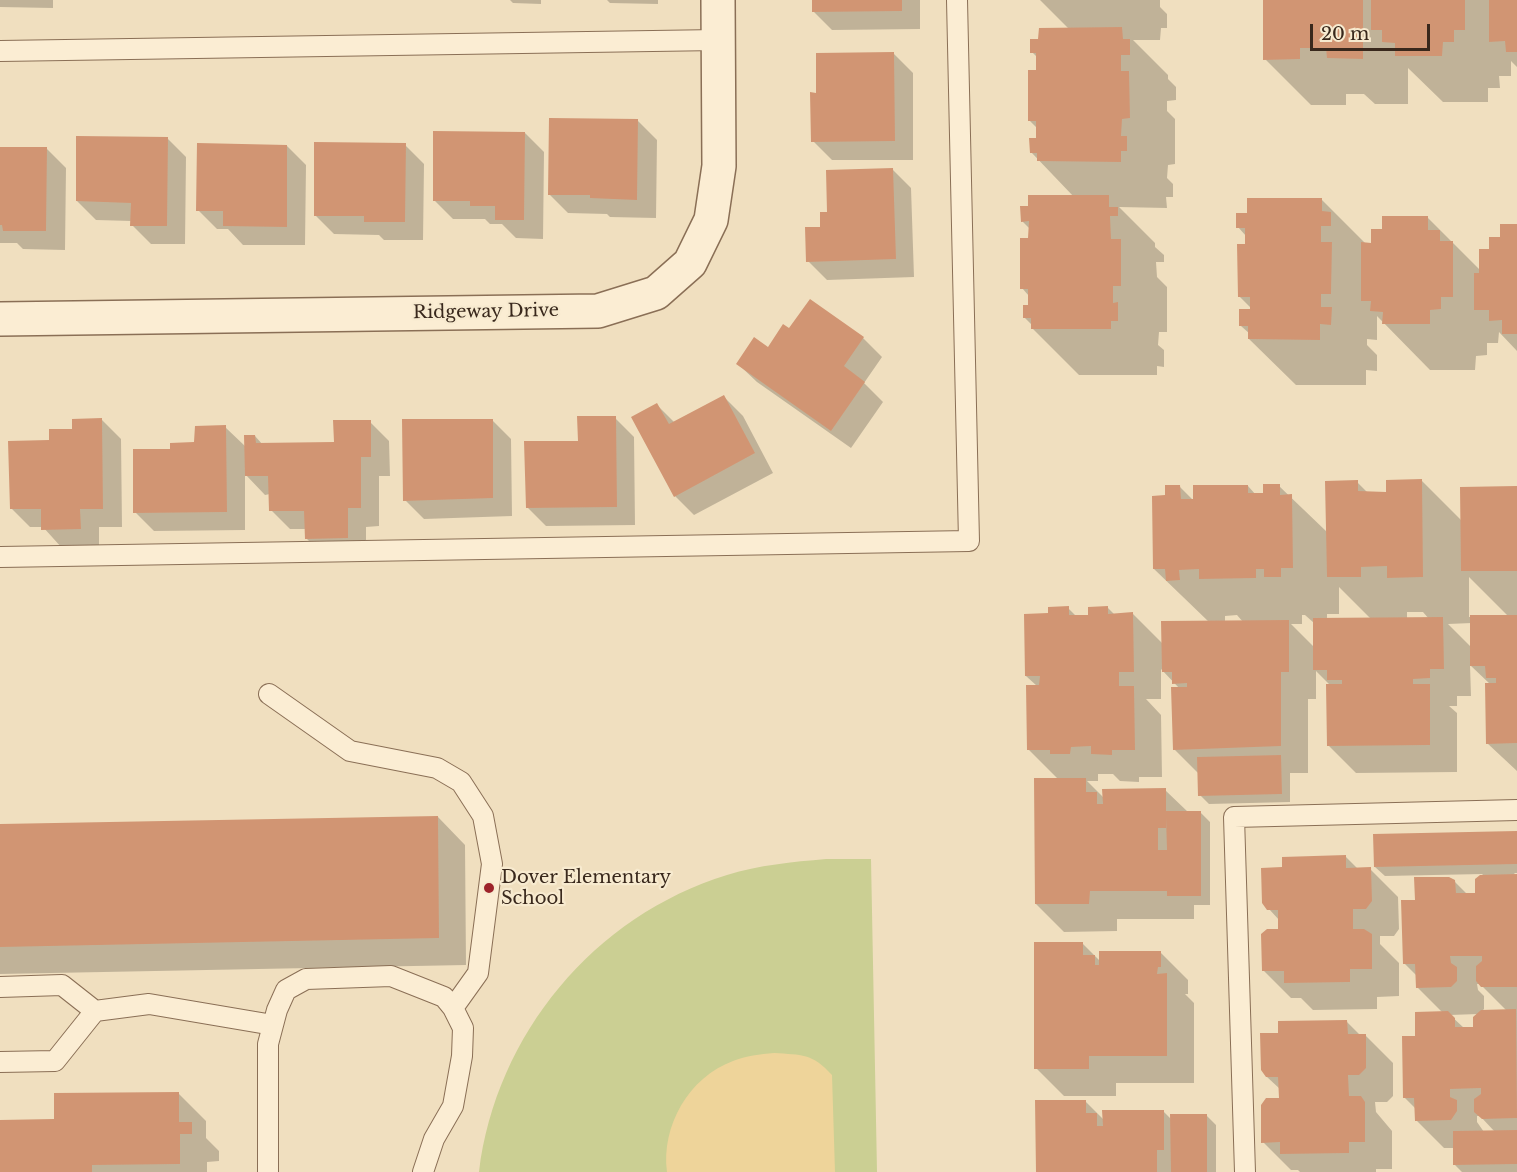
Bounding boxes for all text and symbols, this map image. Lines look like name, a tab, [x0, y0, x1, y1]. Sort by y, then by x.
scale bar	[1313, 12, 1433, 50]
text: 20 m	[1321, 23, 1369, 45]
street label: Ridgeway Drive	[413, 300, 559, 324]
place label: Dover Elementary School	[501, 867, 671, 910]
marker: Dover Elementary School	[482, 881, 496, 895]

